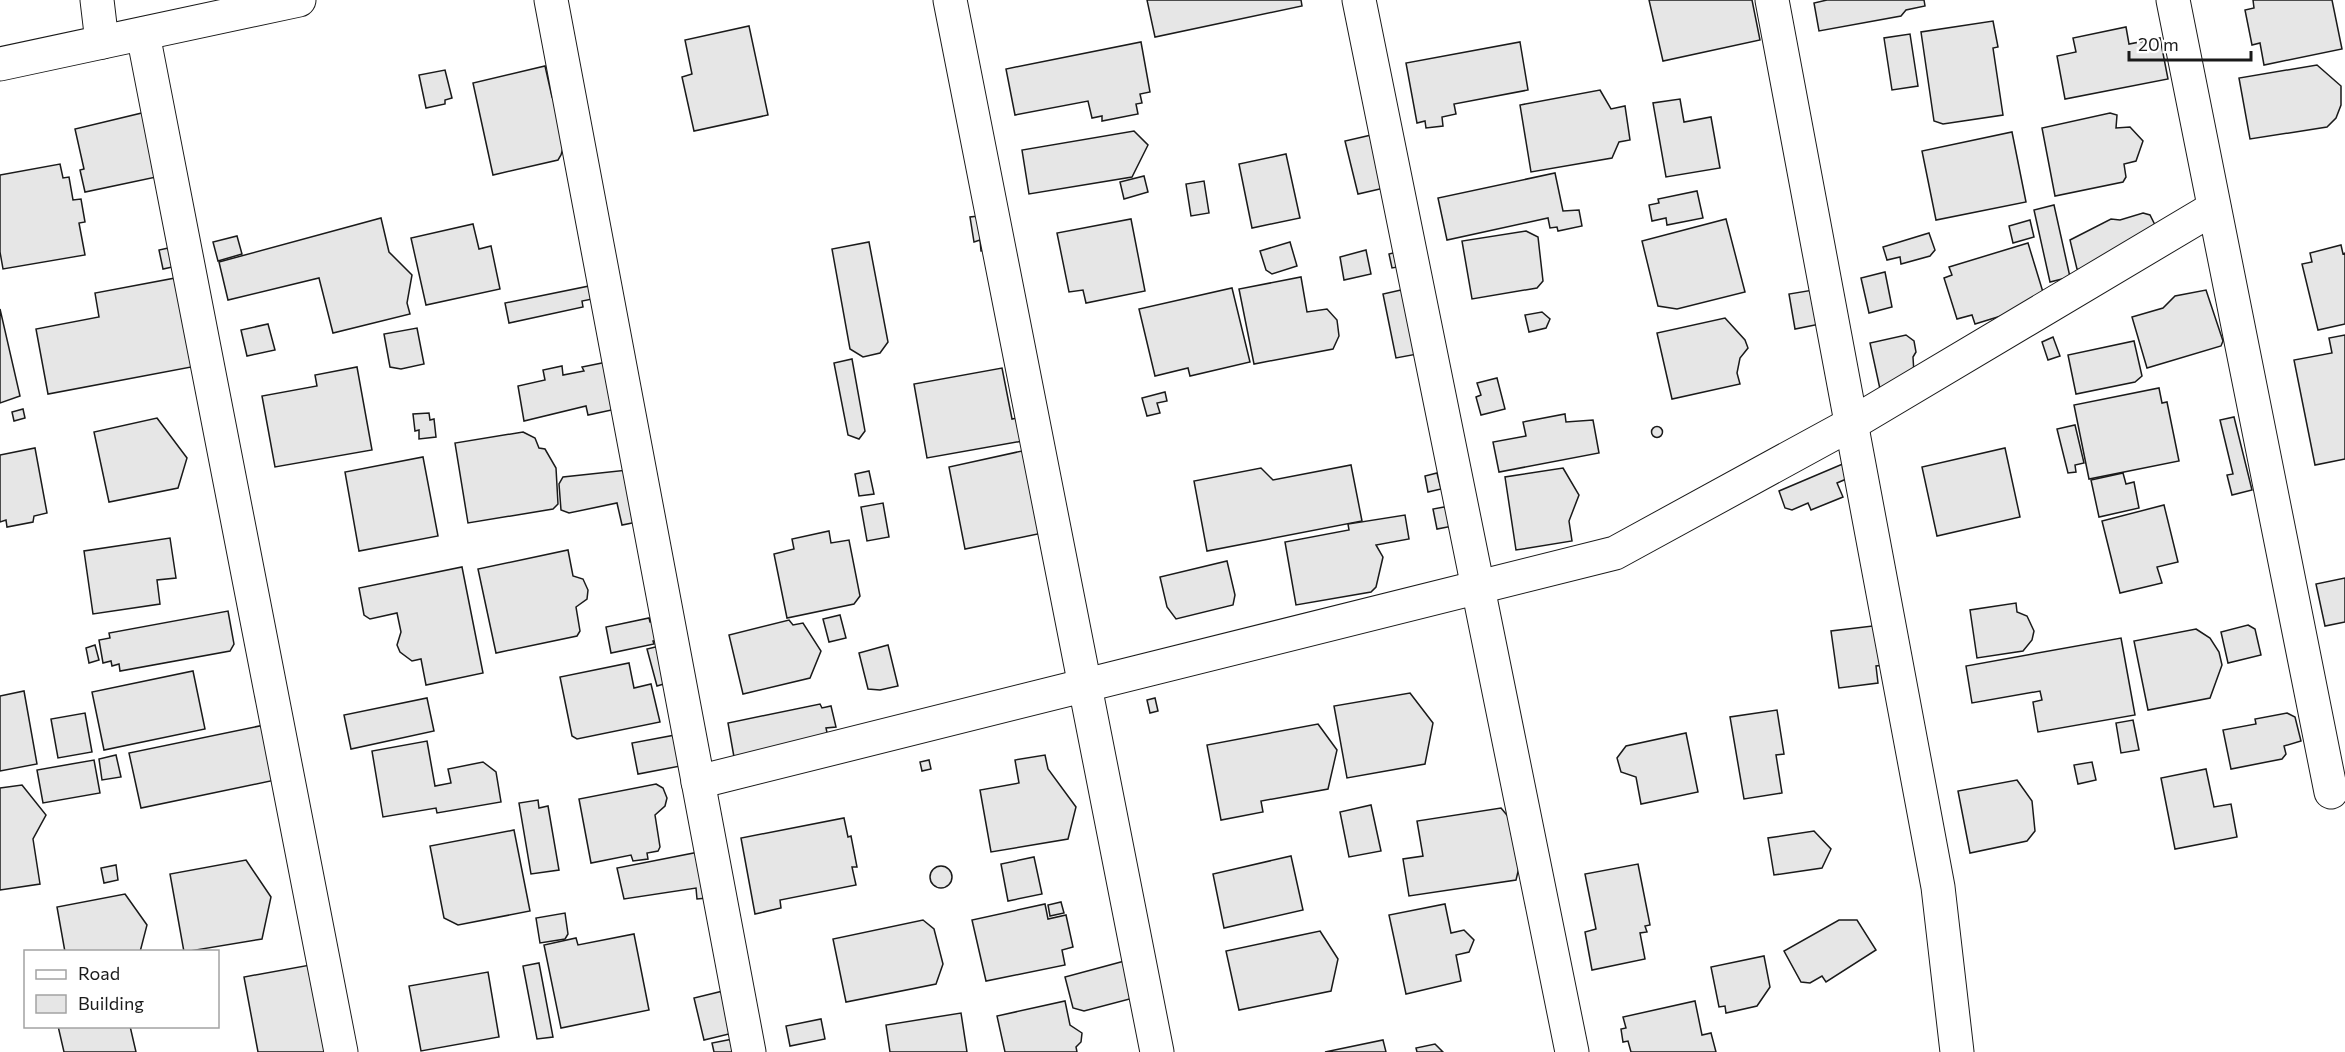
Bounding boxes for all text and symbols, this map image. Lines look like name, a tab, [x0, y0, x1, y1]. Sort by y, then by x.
scale bar	[2129, 24, 2250, 62]
text: 20 m	[2138, 33, 2179, 55]
legend	[24, 950, 219, 1028]
text: Road	[78, 962, 120, 984]
text: Building	[78, 992, 144, 1014]

